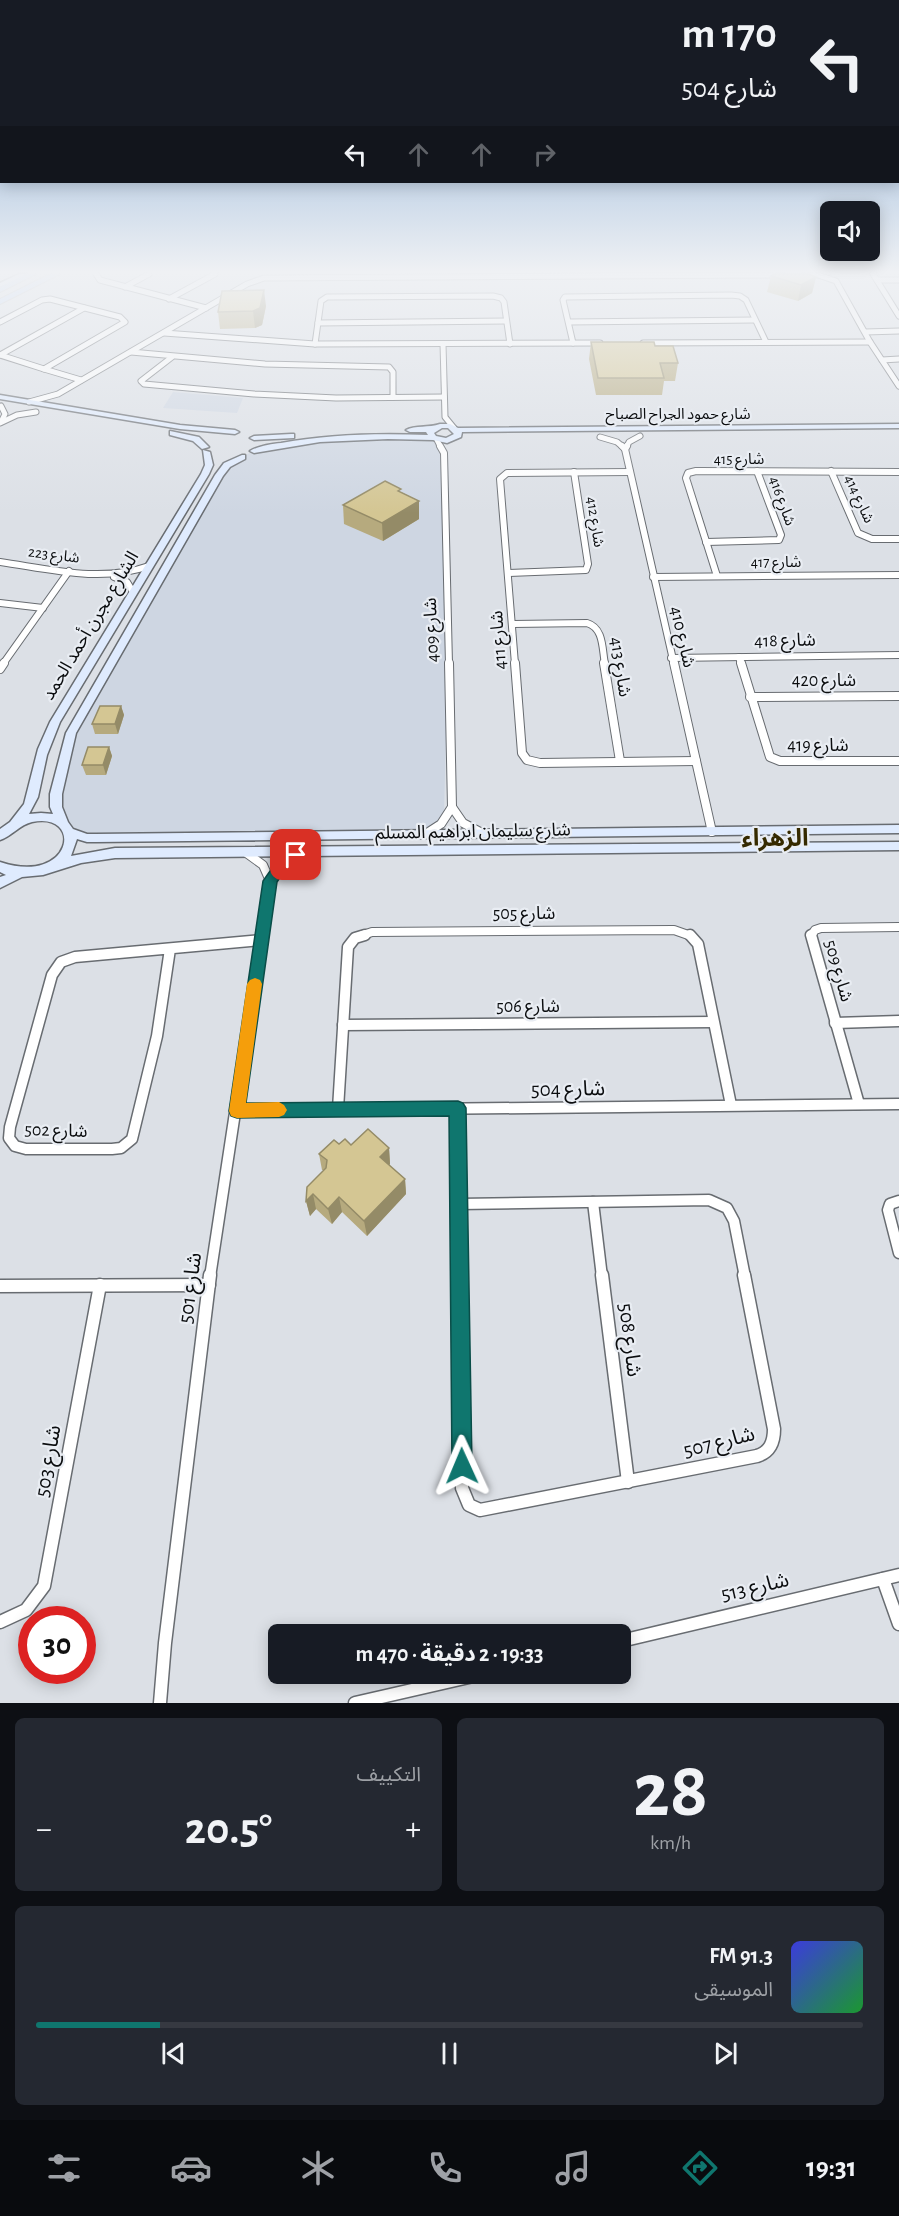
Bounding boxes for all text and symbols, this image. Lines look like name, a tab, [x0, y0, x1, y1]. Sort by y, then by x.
text: 170 m	[682, 13, 777, 55]
icon: left	[798, 24, 876, 102]
text: شارع 504	[681, 75, 777, 102]
icon: left	[339, 138, 372, 171]
icon: ahead	[402, 138, 435, 171]
icon: ahead	[465, 138, 498, 171]
icon: right	[528, 138, 561, 171]
map controls	[820, 201, 880, 261]
button: sound	[820, 201, 880, 261]
street label: شارع حمود الجراح الصباح	[606, 407, 751, 426]
street label: شارع 415	[714, 452, 764, 471]
street label: شارع 414	[838, 473, 877, 527]
street label: شارع 416	[762, 474, 798, 529]
street label: شارع 412	[580, 496, 606, 549]
street label: شارع 223	[27, 544, 81, 570]
street label: الشارع مجرن أحمد الحمد	[37, 547, 146, 705]
street label: شارع 417	[751, 555, 801, 574]
street label: شارع 409	[422, 597, 446, 663]
street label: شارع 410	[662, 605, 698, 670]
street label: شارع 411	[488, 610, 514, 670]
street label: شارع 418	[754, 631, 816, 655]
street label: شارع 413	[602, 636, 634, 699]
street label: شارع 420	[792, 672, 856, 694]
street label: شارع 419	[787, 737, 849, 759]
street label: شارع سليمان ابراهيم المسلم	[375, 821, 571, 847]
district label: الزهراء	[742, 827, 808, 852]
pin	[270, 829, 321, 880]
icon: arrive	[279, 838, 312, 871]
street label: شارع 505	[493, 905, 555, 927]
street label: شارع 509	[817, 938, 855, 1005]
street label: شارع 506	[496, 998, 560, 1020]
street label: شارع 504	[531, 1078, 605, 1104]
street label: شارع 502	[24, 1121, 88, 1145]
street label: شارع 501	[175, 1251, 209, 1325]
street label: شارع 508	[611, 1302, 645, 1379]
street label: شارع 503	[31, 1423, 69, 1499]
street label: شارع 507	[681, 1423, 758, 1465]
position arrow	[430, 1434, 494, 1498]
street label: شارع 513	[719, 1569, 792, 1609]
speed limit sign: 30	[18, 1606, 96, 1684]
text: 19:33 · 2 دقيقة · 470 m	[355, 1643, 544, 1665]
text: 28	[633, 1753, 708, 1831]
text: التكييف	[357, 1765, 421, 1785]
text: 20.5°	[185, 1807, 272, 1852]
text: −	[36, 1813, 52, 1846]
text: +	[405, 1813, 421, 1846]
text: km/h	[650, 1833, 691, 1853]
text: 91.3 FM	[709, 1945, 773, 1967]
text: الموسيقى	[694, 1980, 773, 2000]
icon: previous	[157, 2037, 190, 2070]
icon: pause	[433, 2037, 466, 2070]
icon: next	[709, 2037, 742, 2070]
icon: filters	[43, 2147, 85, 2189]
icon: car	[170, 2147, 212, 2189]
icon: climate	[297, 2147, 339, 2189]
icon: phone	[424, 2147, 466, 2189]
icon: music	[552, 2147, 594, 2189]
icon: directions	[679, 2147, 721, 2189]
text: 19:31	[806, 2154, 856, 2181]

